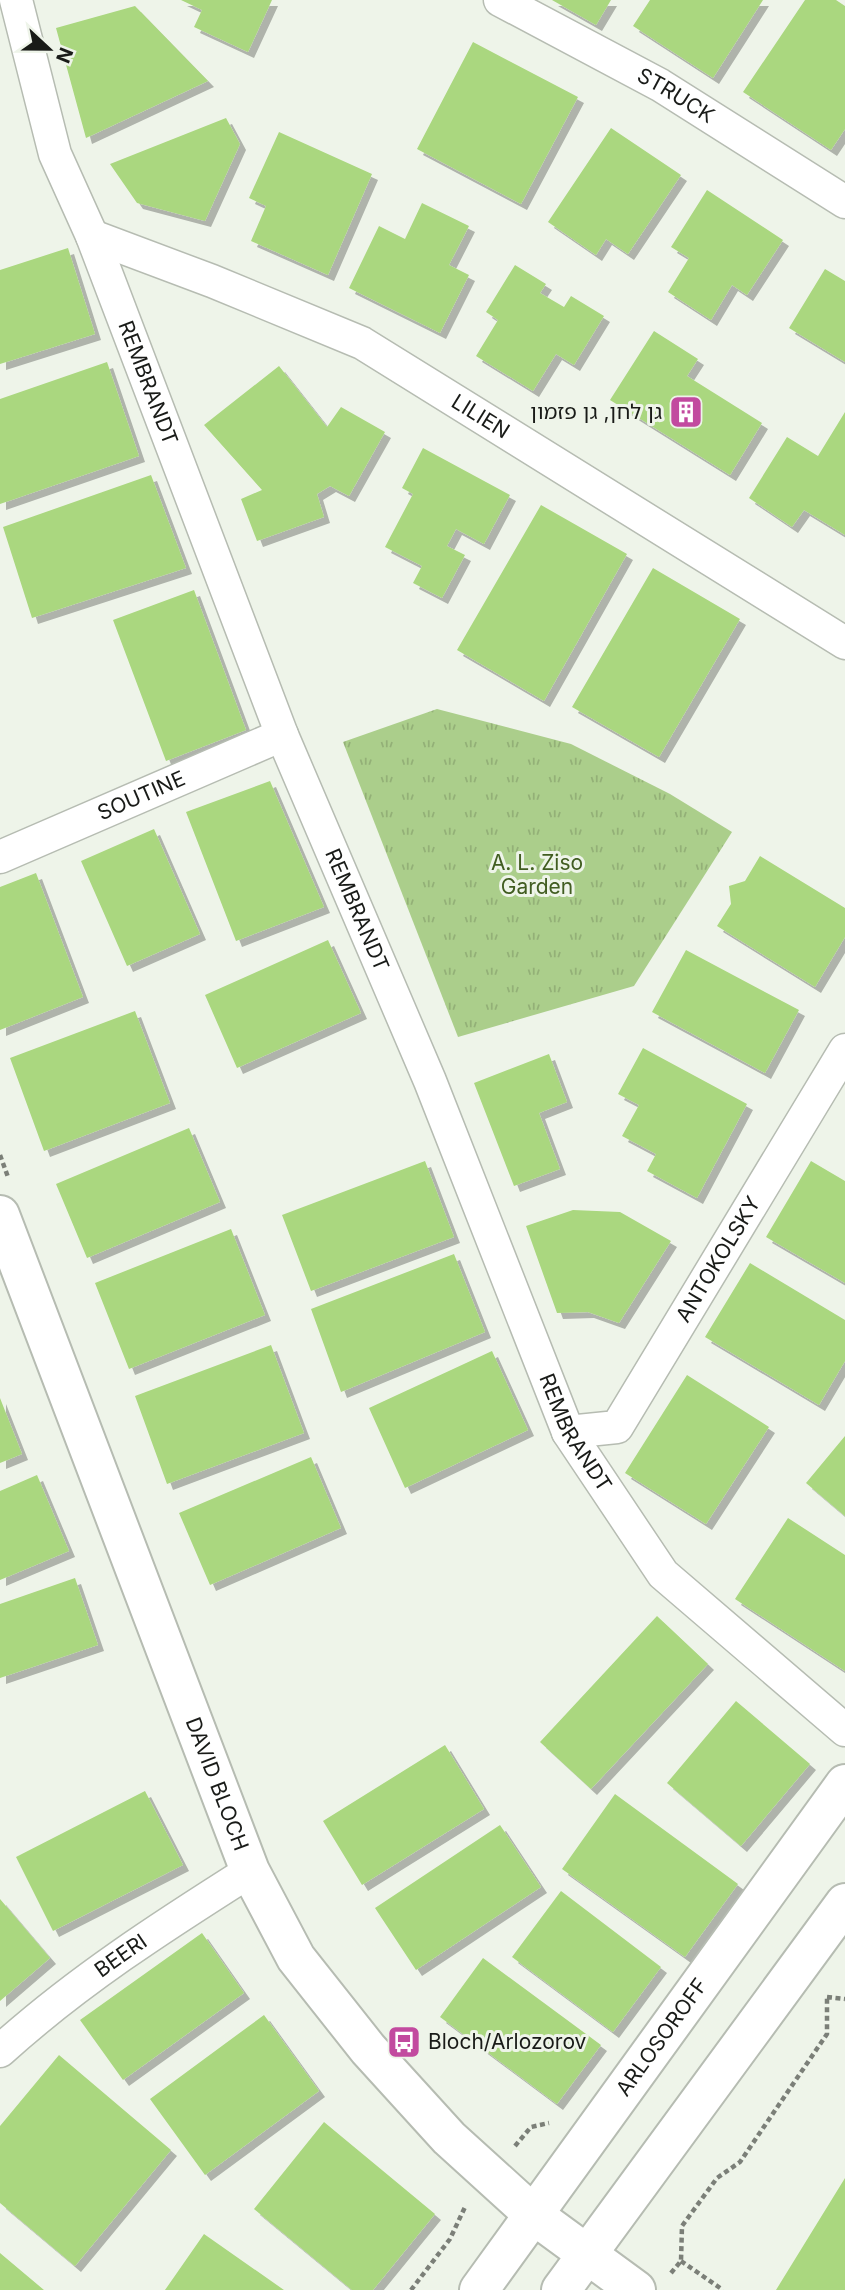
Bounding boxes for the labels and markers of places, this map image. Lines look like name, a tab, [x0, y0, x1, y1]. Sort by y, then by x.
building icon: גן לחן, גן פזמון	[667, 393, 705, 431]
place label: גן לחן, גן פזמון	[530, 399, 662, 424]
bus stop icon: Bloch/Arlozorov	[385, 2023, 423, 2061]
place label: Bloch/Arlozorov	[428, 2029, 587, 2054]

